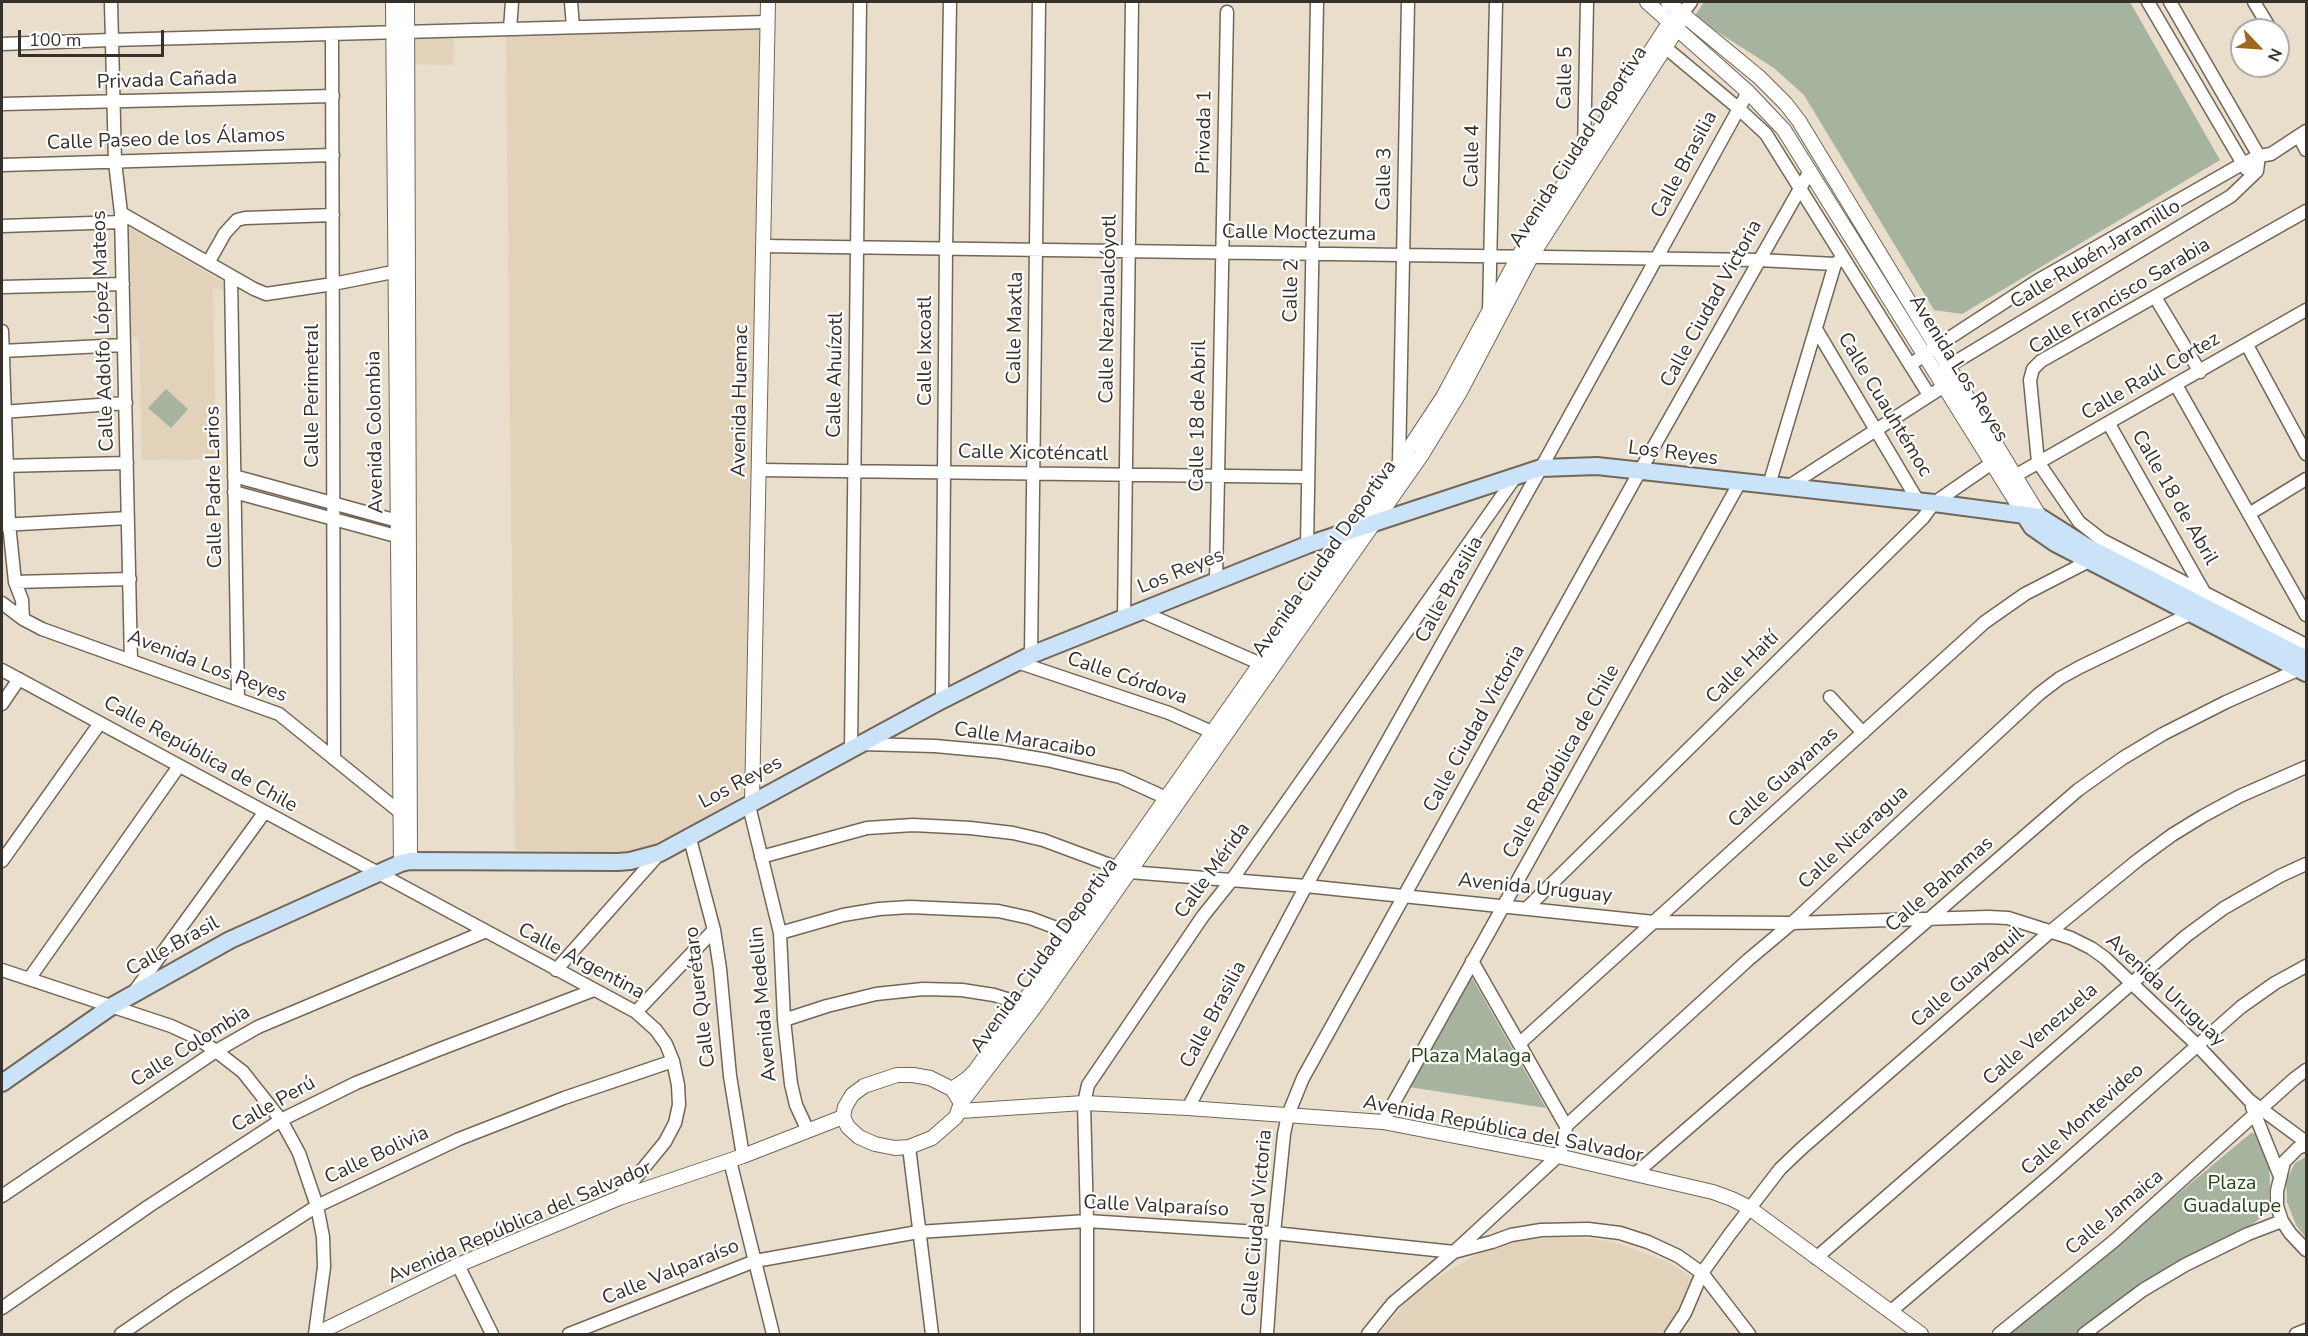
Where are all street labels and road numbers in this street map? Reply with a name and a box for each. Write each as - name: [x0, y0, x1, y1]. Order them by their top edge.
- street label: Avenida Ciudad Deportiva: [1505, 42, 1653, 252]
- street label: Calle 5: [1553, 46, 1579, 110]
- street label: Privada Cañada: [96, 67, 238, 95]
- street label: Privada 1: [1192, 90, 1218, 174]
- street label: Calle Brasilia: [1647, 107, 1723, 223]
- street label: Calle Paseo de los Álamos: [46, 124, 286, 156]
- street label: Calle 4: [1460, 124, 1486, 188]
- street label: Calle 3: [1372, 147, 1398, 211]
- street label: Calle Rubén Jaramillo: [2007, 195, 2185, 315]
- street label: Calle Adolfo López Mateos: [88, 210, 120, 452]
- street label: Calle Nezahualcóyotl: [1095, 214, 1123, 404]
- street label: Calle Ciudad Victoria: [1656, 216, 1768, 392]
- street label: Calle Moctezuma: [1222, 221, 1376, 247]
- street label: Calle Francisco Sarabia: [2025, 233, 2215, 361]
- street label: Calle 2: [1279, 259, 1305, 323]
- street label: Calle Maxtla: [1003, 271, 1029, 385]
- street label: Avenida Los Reyes: [1903, 291, 2013, 447]
- street label: Calle Ixcoatl: [914, 296, 938, 406]
- street label: Calle Ahuízotl: [823, 312, 849, 438]
- street label: Calle Perimetral: [301, 324, 325, 468]
- street label: Avenida Huemac: [728, 325, 754, 477]
- street label: Calle Raúl Cortez: [2078, 328, 2224, 426]
- street label: Calle Cuauhtémoc: [1832, 329, 1936, 481]
- street label: Calle 18 de Abril: [1186, 340, 1212, 492]
- street label: Avenida Colombia: [363, 350, 389, 514]
- street label: Calle Padre Larios: [202, 406, 228, 568]
- street label: Calle 18 de Abril: [2126, 426, 2222, 570]
- street label: Los Reyes: [1627, 437, 1719, 471]
- street label: Calle Xicoténcatl: [958, 441, 1108, 467]
- street label: Avenida Ciudad Deportiva: [1248, 456, 1402, 662]
- street label: Calle Brasilia: [1411, 533, 1489, 647]
- street label: Los Reyes: [1134, 544, 1228, 600]
- street label: Avenida Los Reyes: [124, 626, 290, 708]
- street label: Calle Haití: [1702, 627, 1784, 709]
- street label: Calle Ciudad Victoria: [1419, 641, 1531, 817]
- street label: Calle Córdova: [1064, 647, 1190, 711]
- street label: Calle República de Chile: [1499, 661, 1625, 863]
- street label: Calle República de Chile: [99, 692, 301, 818]
- street label: Calle Maracaibo: [952, 718, 1098, 764]
- street label: Calle Guayanas: [1724, 722, 1844, 834]
- street label: Los Reyes: [695, 751, 787, 815]
- street label: Calle Nicaragua: [1794, 781, 1914, 895]
- street label: Calle Mérida: [1170, 818, 1256, 924]
- street label: Calle Bahamas: [1881, 832, 1999, 938]
- street label: Avenida Ciudad Deportiva: [966, 854, 1124, 1058]
- street label: Avenida Uruguay: [1457, 869, 1613, 909]
- street label: Calle Brasil: [122, 912, 224, 982]
- street label: Calle Argentina: [513, 918, 649, 1006]
- street label: Calle Guayaquil: [1907, 922, 2029, 1034]
- street label: Calle Querétaro: [680, 925, 722, 1069]
- street label: Avenida Medellin: [745, 925, 783, 1083]
- street label: Avenida Uruguay: [2100, 929, 2230, 1053]
- street label: Calle Brasilia: [1176, 957, 1252, 1073]
- street label: Calle Venezuela: [1979, 979, 2103, 1091]
- street label: Calle Colombia: [127, 1001, 255, 1093]
- street label: Calle Montevideo: [2017, 1059, 2149, 1181]
- street label: Calle Perú: [228, 1071, 320, 1139]
- street label: Avenida República del Salvador: [1361, 1091, 1645, 1169]
- street label: Calle Bolivia: [321, 1121, 433, 1191]
- street label: Calle Ciudad Victoria: [1238, 1128, 1278, 1318]
- street label: Avenida República del Salvador: [384, 1156, 656, 1290]
- street label: Calle Jamaica: [2061, 1165, 2169, 1261]
- street label: Calle Valparaíso: [1083, 1191, 1229, 1223]
- street label: Calle Valparaíso: [599, 1235, 743, 1311]

